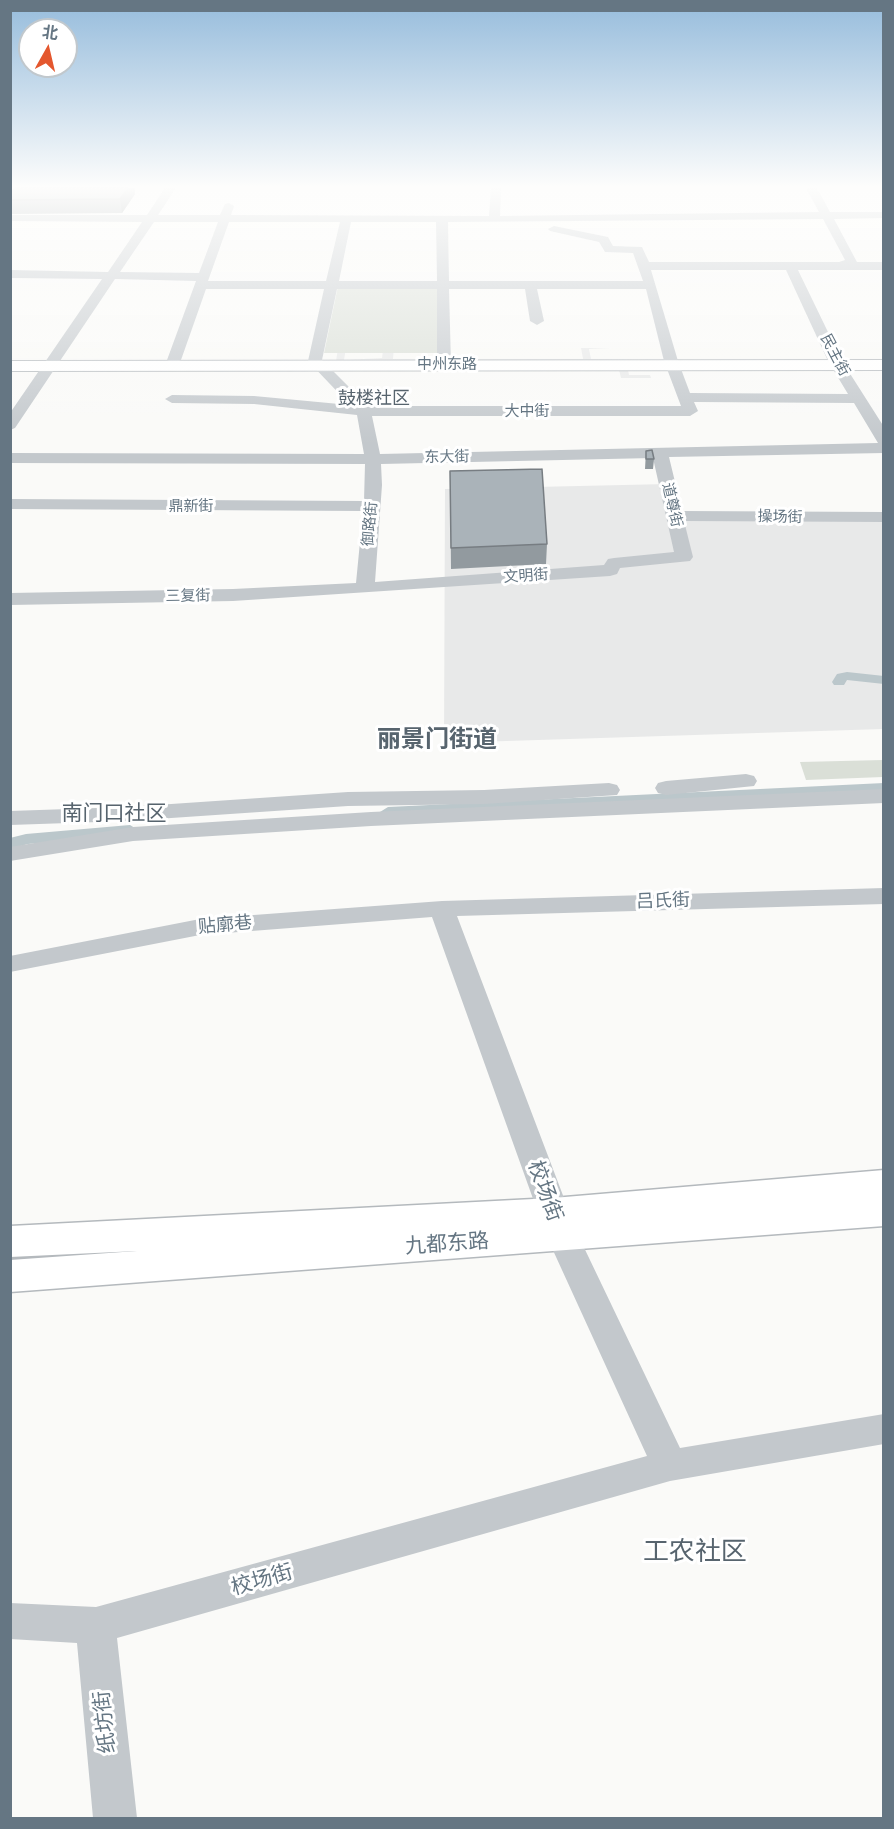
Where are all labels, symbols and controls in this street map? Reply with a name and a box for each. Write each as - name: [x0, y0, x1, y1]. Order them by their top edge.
- north arrow: [18, 18, 78, 78]
- text: 北: [41, 21, 60, 43]
- street label: 民主街: [816, 331, 854, 379]
- street label: 中州东路: [417, 355, 477, 373]
- district label: 鼓楼社区: [338, 388, 410, 410]
- street label: 大中街: [505, 402, 549, 420]
- street label: 东大街: [424, 448, 470, 466]
- street label: 道尊街: [658, 481, 686, 529]
- street label: 鼎新街: [169, 497, 213, 515]
- street label: 御路街: [359, 501, 381, 547]
- street label: 操场街: [757, 508, 803, 526]
- street label: 文明街: [503, 565, 549, 587]
- street label: 三复街: [165, 587, 211, 605]
- district label: 丽景门街道: [377, 726, 497, 754]
- district label: 南门口社区: [62, 801, 166, 827]
- street label: 吕氏街: [636, 889, 690, 913]
- street label: 贴廓巷: [197, 912, 253, 938]
- street label: 校场街: [522, 1157, 568, 1225]
- street label: 九都东路: [404, 1229, 490, 1259]
- district label: 工农社区: [643, 1536, 747, 1568]
- street label: 校场街: [228, 1559, 296, 1601]
- street label: 纸坊街: [89, 1689, 121, 1755]

